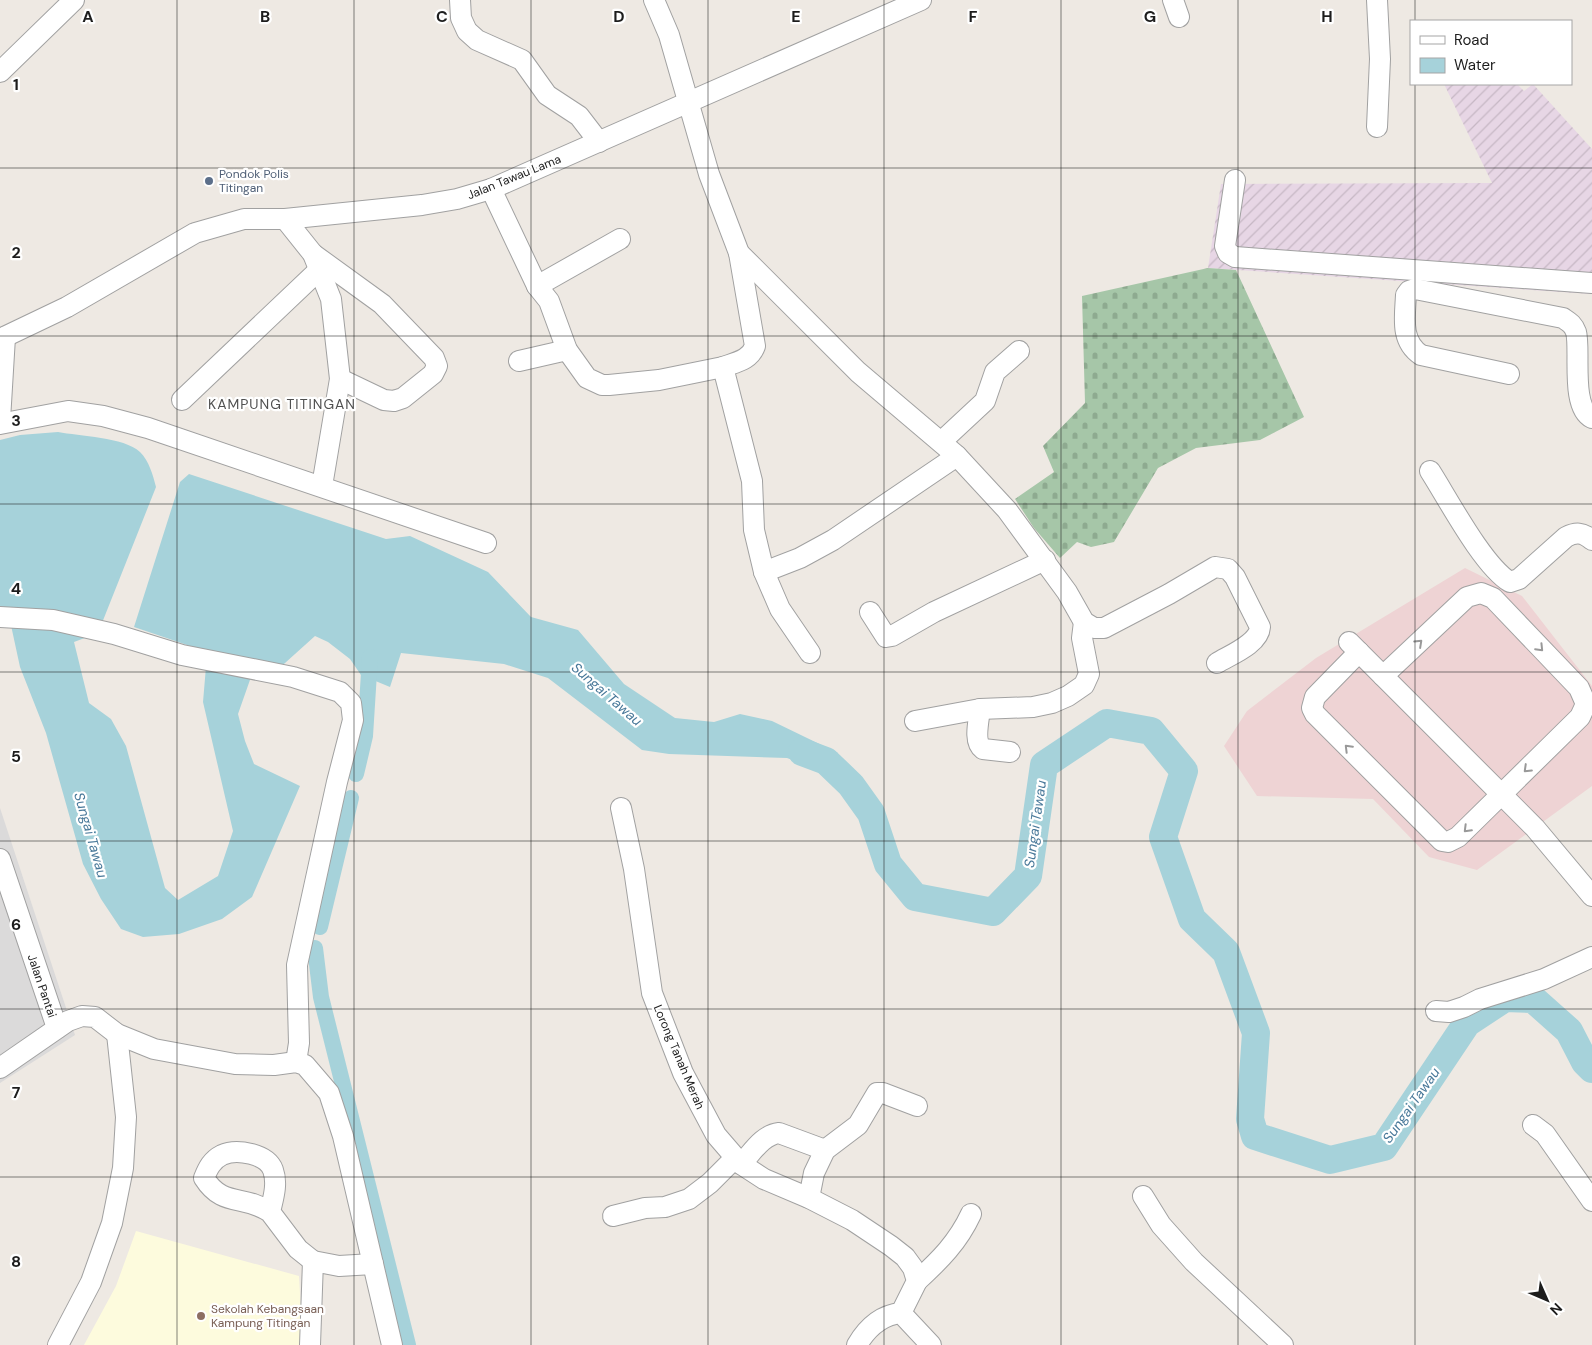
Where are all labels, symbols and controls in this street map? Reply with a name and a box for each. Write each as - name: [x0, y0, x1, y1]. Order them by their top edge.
- text: A: [82, 6, 94, 27]
- text: B: [260, 6, 270, 27]
- text: C: [436, 6, 448, 27]
- text: D: [613, 6, 625, 27]
- text: E: [791, 6, 801, 27]
- text: F: [969, 6, 978, 27]
- text: G: [1144, 6, 1156, 27]
- text: H: [1321, 6, 1333, 27]
- legend: [1410, 20, 1572, 85]
- text: Road: [1454, 30, 1489, 50]
- text: Water: [1454, 55, 1496, 75]
- text: 1: [13, 74, 19, 95]
- street label: Jalan Tawau Lama: [465, 151, 563, 203]
- place label: Pondok Polis Titingan: [219, 166, 289, 196]
- marker: Pondok Polis Titingan: [203, 175, 215, 187]
- text: 2: [11, 242, 21, 263]
- district label: KAMPUNG TITINGAN: [208, 395, 356, 413]
- text: 3: [11, 410, 21, 431]
- text: 4: [11, 578, 21, 599]
- one-way arrow: [1413, 640, 1422, 649]
- one-way arrow: [1534, 642, 1543, 651]
- water label: Sungai Tawau: [568, 658, 646, 730]
- one-way arrow: [1344, 745, 1353, 754]
- text: 5: [11, 746, 21, 767]
- one-way arrow: [1524, 763, 1533, 772]
- water label: Sungai Tawau: [1020, 779, 1050, 869]
- water label: Sungai Tawau: [70, 790, 112, 880]
- one-way arrow: [1464, 823, 1473, 832]
- text: 6: [11, 914, 21, 935]
- street label: Jalan Pantai: [24, 952, 60, 1020]
- street label: Lorong Tanah Merah: [650, 1002, 708, 1112]
- water label: Sungai Tawau: [1378, 1064, 1444, 1146]
- text: 7: [12, 1082, 21, 1103]
- text: 8: [11, 1251, 21, 1272]
- north arrow: [1522, 1275, 1572, 1325]
- text: N: [1546, 1299, 1566, 1319]
- place label: Sekolah Kebangsaan Kampung Titingan: [211, 1301, 324, 1331]
- marker: Sekolah Kebangsaan Kampung Titingan: [195, 1310, 207, 1322]

